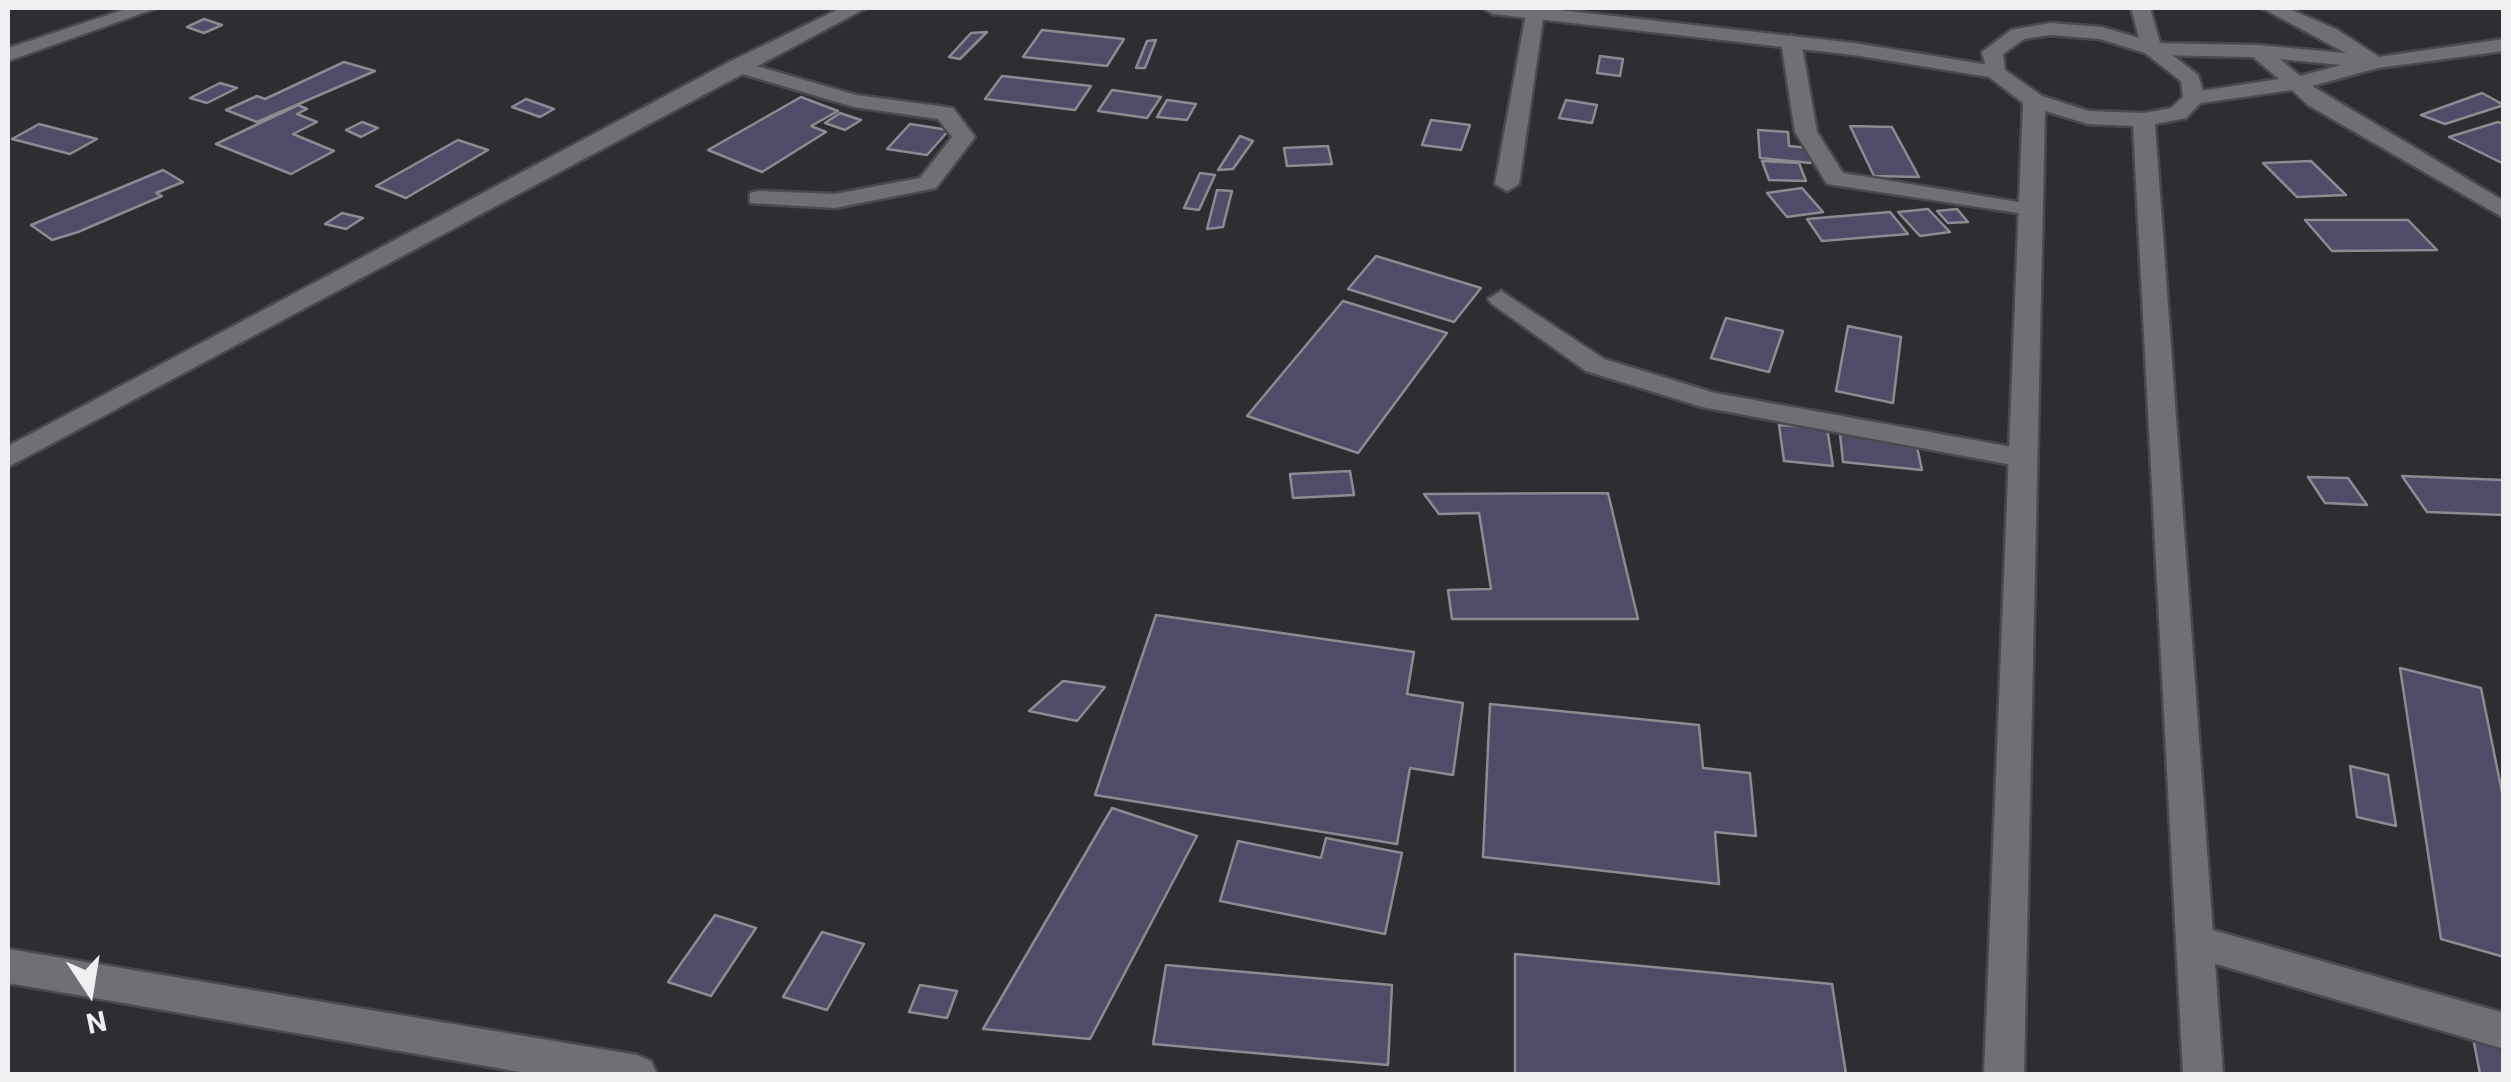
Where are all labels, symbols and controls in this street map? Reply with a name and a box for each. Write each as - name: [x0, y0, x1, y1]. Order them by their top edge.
- north arrow: [40, 942, 140, 1042]
- text: N: [83, 1004, 109, 1040]

